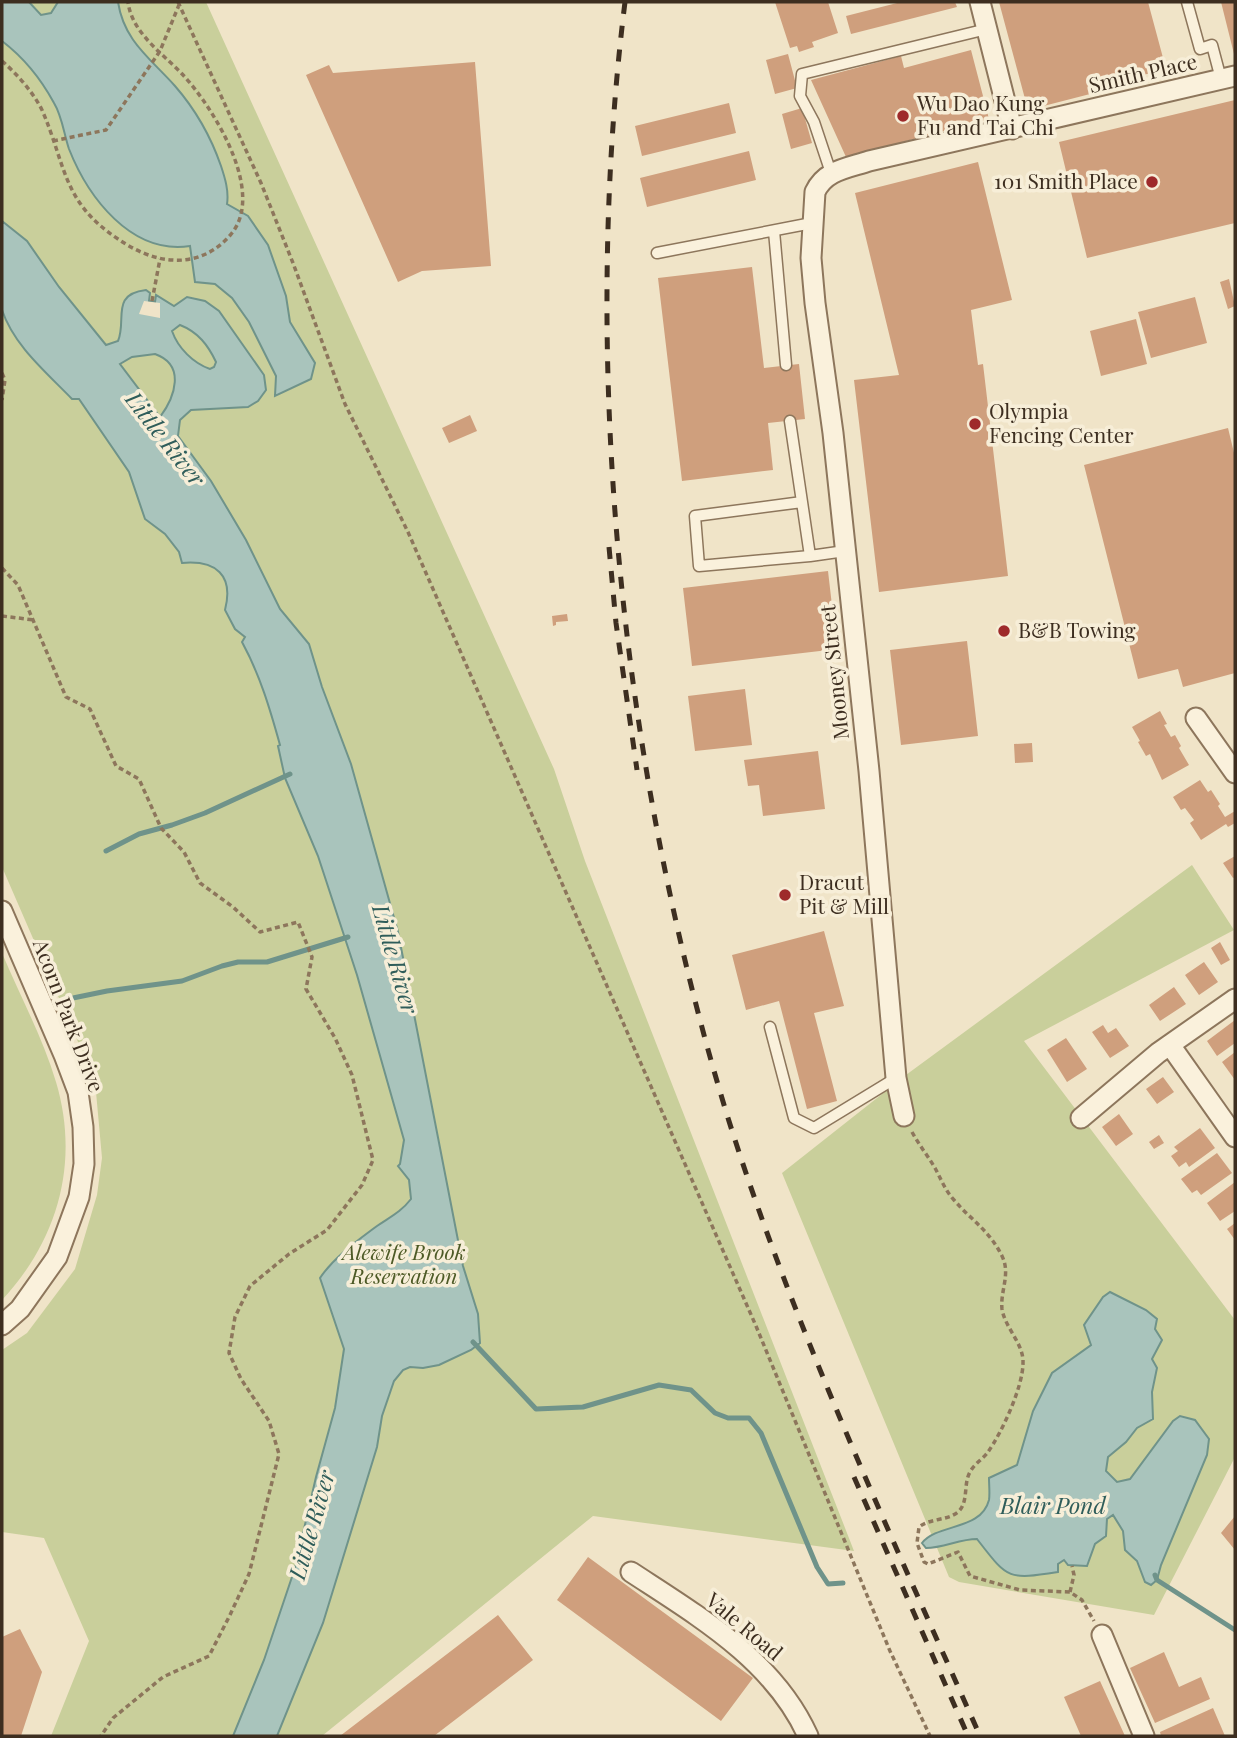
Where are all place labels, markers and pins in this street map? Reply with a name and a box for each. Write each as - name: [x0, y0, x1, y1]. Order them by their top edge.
- place label: Wu Dao Kung Fu and Tai Chi: [916, 88, 1054, 140]
- marker: Wu Dao Kung Fu and Tai Chi: [895, 108, 911, 124]
- place label: 101 Smith Place: [994, 166, 1138, 194]
- marker: 101 Smith Place: [1144, 174, 1160, 190]
- place label: Olympia Fencing Center: [989, 396, 1134, 448]
- marker: Olympia Fencing Center: [967, 416, 983, 432]
- place label: B&B Towing: [1018, 615, 1136, 643]
- marker: B&B Towing: [996, 623, 1012, 639]
- place label: Dracut Pit & Mill: [799, 867, 889, 919]
- marker: Dracut Pit & Mill: [777, 887, 793, 903]

